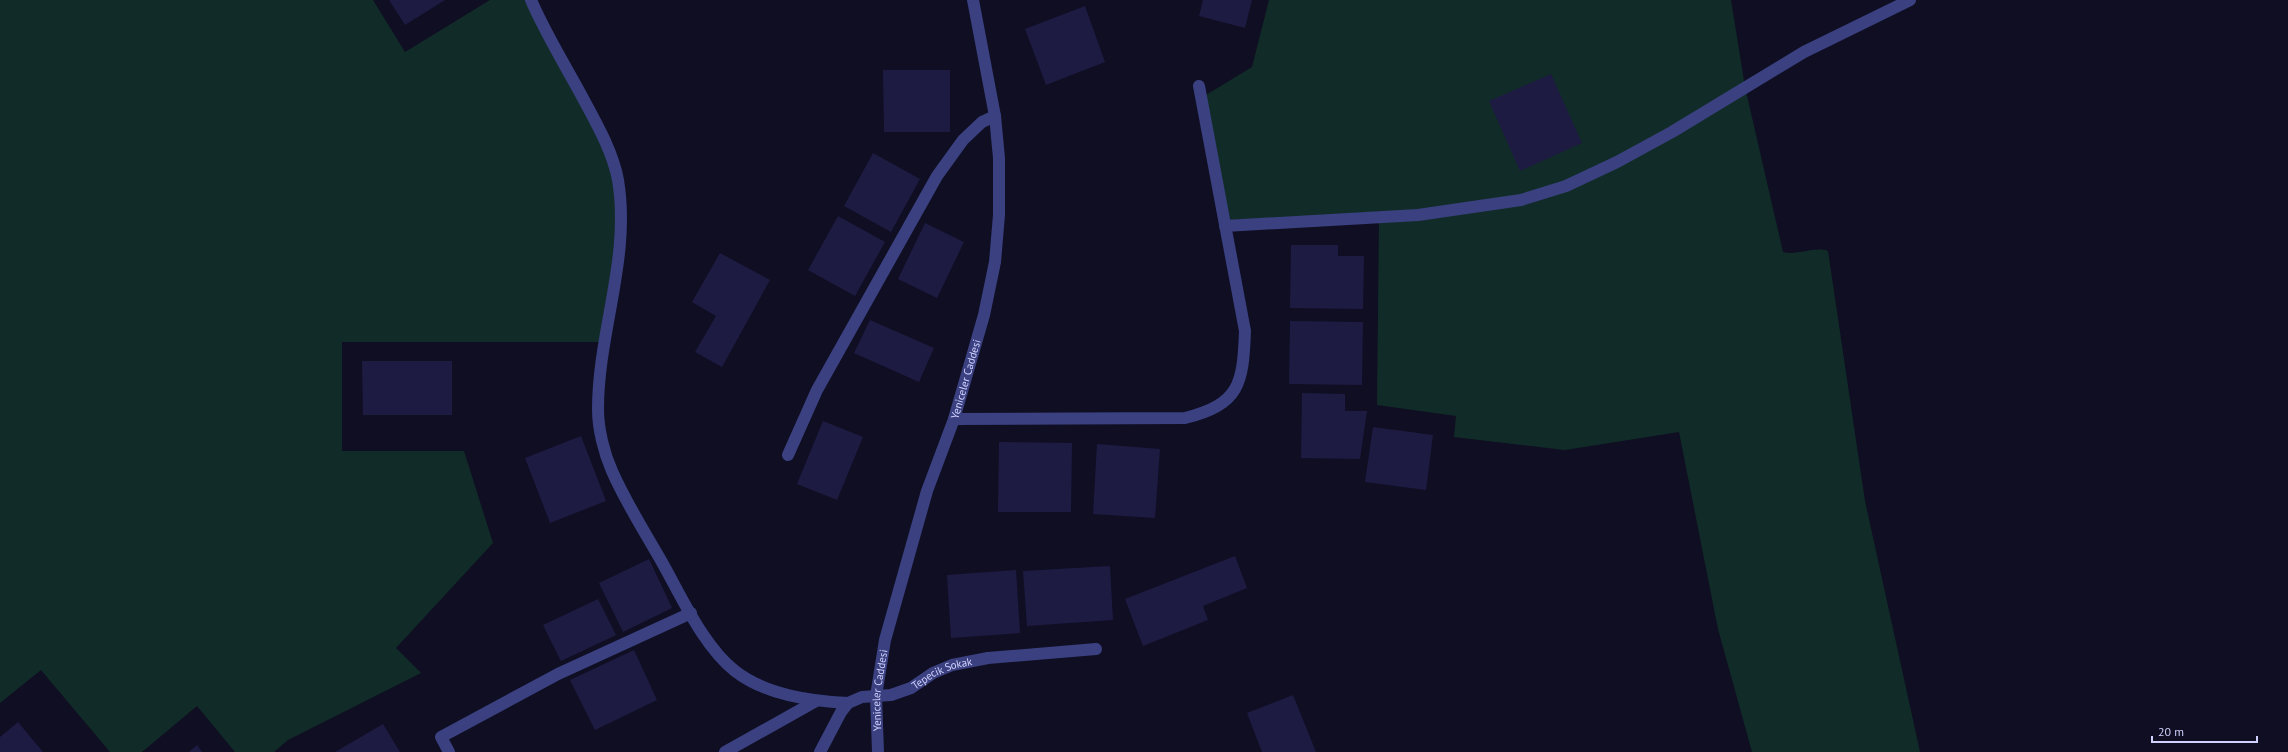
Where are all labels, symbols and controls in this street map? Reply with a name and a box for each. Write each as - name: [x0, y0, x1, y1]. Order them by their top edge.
- street label: Yeniceler Caddesi: [947, 338, 984, 421]
- street label: Yeniceler Caddesi: [869, 648, 890, 731]
- street label: Tepecik Sokak: [909, 654, 974, 693]
- scale bar: [2152, 718, 2257, 744]
- text: 20 m: [2158, 724, 2184, 739]

